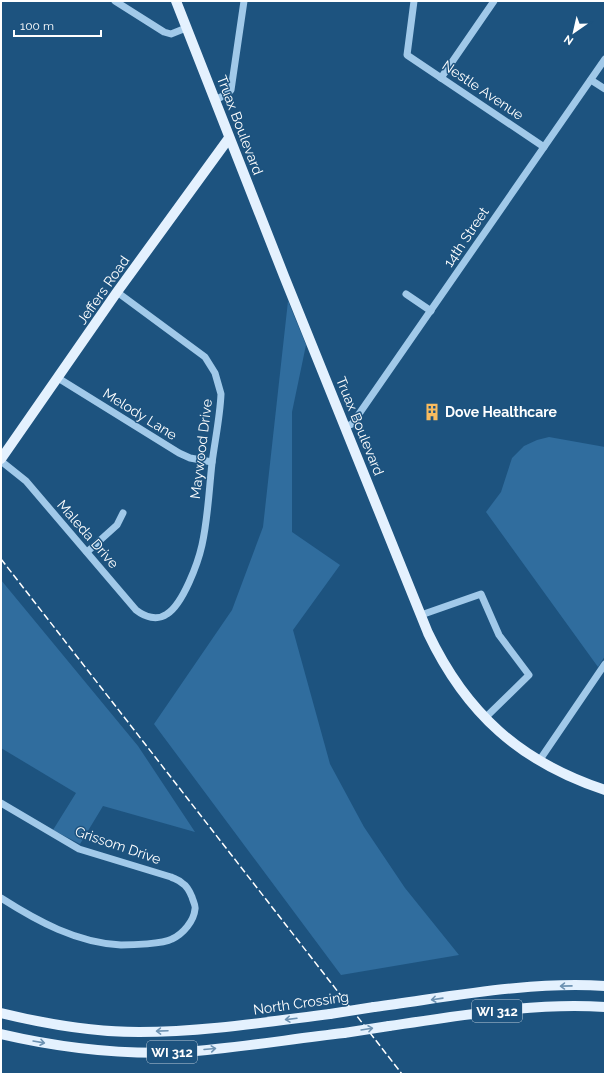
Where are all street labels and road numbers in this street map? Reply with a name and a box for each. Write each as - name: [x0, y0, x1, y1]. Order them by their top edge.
- street label: Nestle Avenue: [439, 57, 527, 123]
- street label: Truax Boulevard: [214, 73, 266, 177]
- street label: 14th Street: [440, 204, 492, 270]
- street label: Jeffers Road: [74, 253, 132, 327]
- street label: Truax Boulevard: [333, 374, 387, 478]
- street label: Melody Lane: [100, 385, 180, 443]
- street label: Maywood Drive: [187, 398, 215, 500]
- street label: Maleda Drive: [54, 497, 122, 571]
- street label: Grissom Drive: [73, 823, 163, 867]
- street label: North Crossing: [252, 988, 350, 1018]
- road number: WI 312: [472, 1000, 522, 1022]
- road number: WI 312: [147, 1041, 197, 1063]

